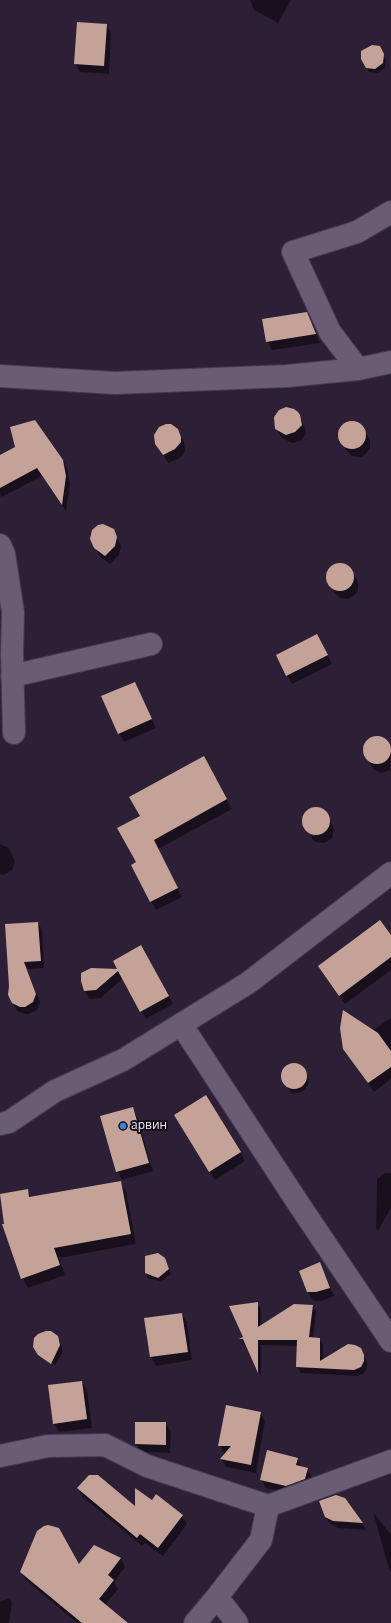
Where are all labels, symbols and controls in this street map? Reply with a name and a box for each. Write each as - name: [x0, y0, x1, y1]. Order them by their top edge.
- place label: арвин: [131, 1119, 167, 1133]
- marker: арвин: [118, 1121, 128, 1131]

